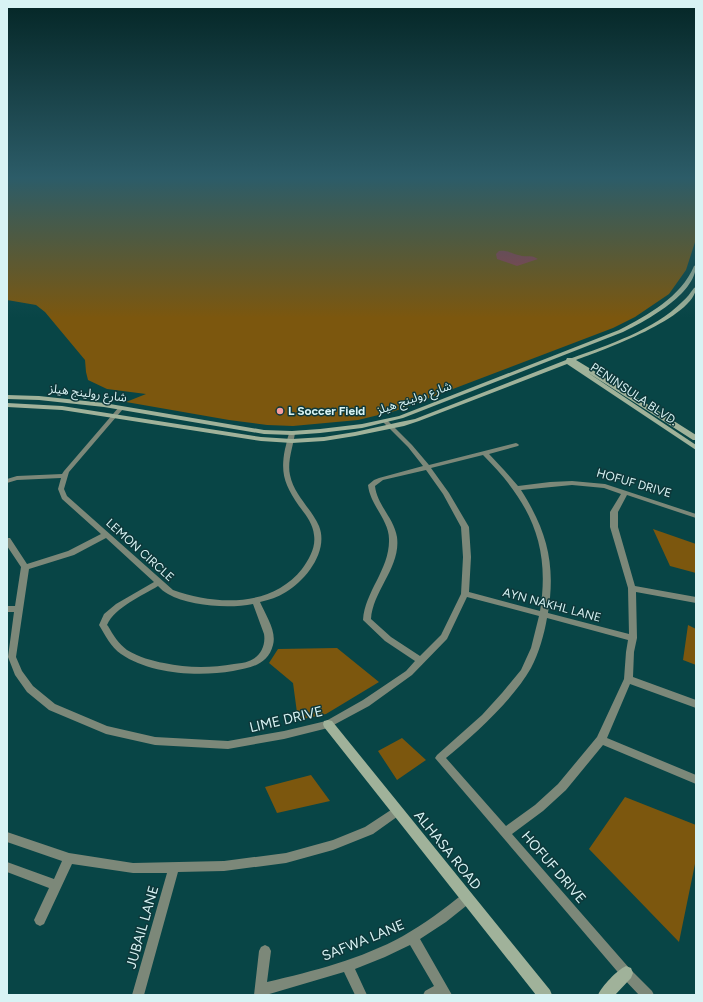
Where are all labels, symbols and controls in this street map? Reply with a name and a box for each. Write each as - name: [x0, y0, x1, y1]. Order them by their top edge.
- street label: PENINSULA BLVD.: [588, 360, 680, 428]
- street label: شارع رولينج هيلز: [374, 379, 454, 420]
- street label: شارع رولينج هيلز: [47, 381, 128, 407]
- place label: L Soccer Field: [288, 404, 365, 418]
- marker: L Soccer Field: [275, 406, 285, 416]
- street label: HOFUF DRIVE: [595, 466, 673, 500]
- street label: LEMON CIRCLE: [103, 516, 177, 584]
- street label: AYN NAKHL LANE: [501, 585, 603, 625]
- street label: LIME DRIVE: [248, 703, 324, 736]
- street label: ALHASA ROAD: [410, 807, 485, 893]
- street label: HOFUF DRIVE: [518, 828, 590, 907]
- street label: JUBAIL LANE: [123, 884, 162, 971]
- street label: SAFWA LANE: [319, 916, 407, 965]

